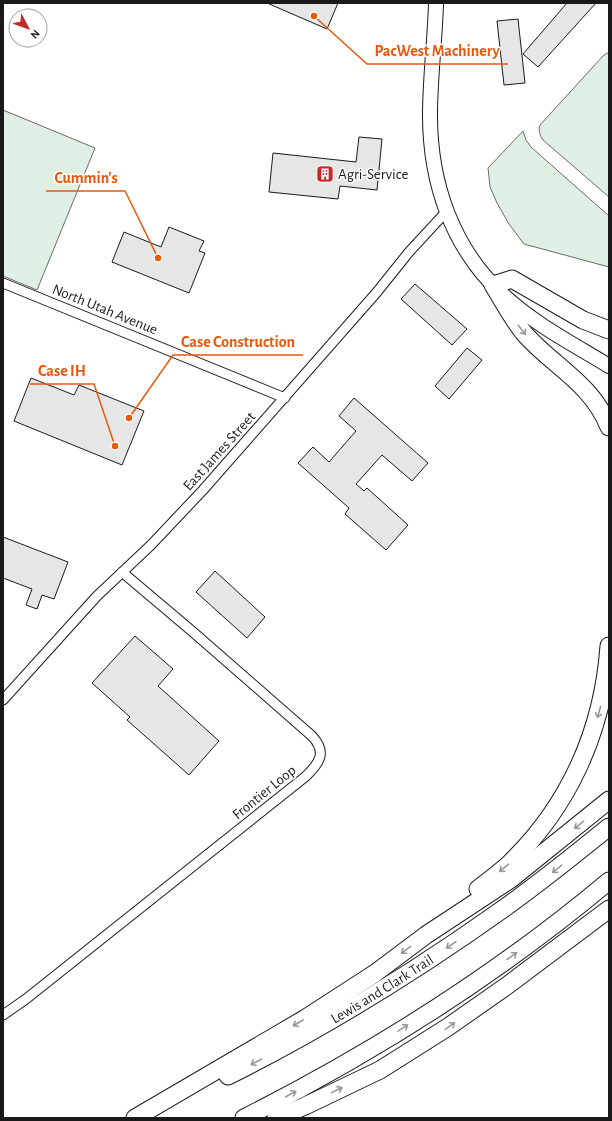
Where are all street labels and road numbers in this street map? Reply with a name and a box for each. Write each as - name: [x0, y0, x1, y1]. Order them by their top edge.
- street label: North Utah Avenue: [50, 281, 160, 337]
- street label: East James Street: [180, 409, 259, 494]
- street label: Frontier Loop: [230, 762, 299, 822]
- street label: Lewis and Clark Trail: [328, 952, 436, 1027]

